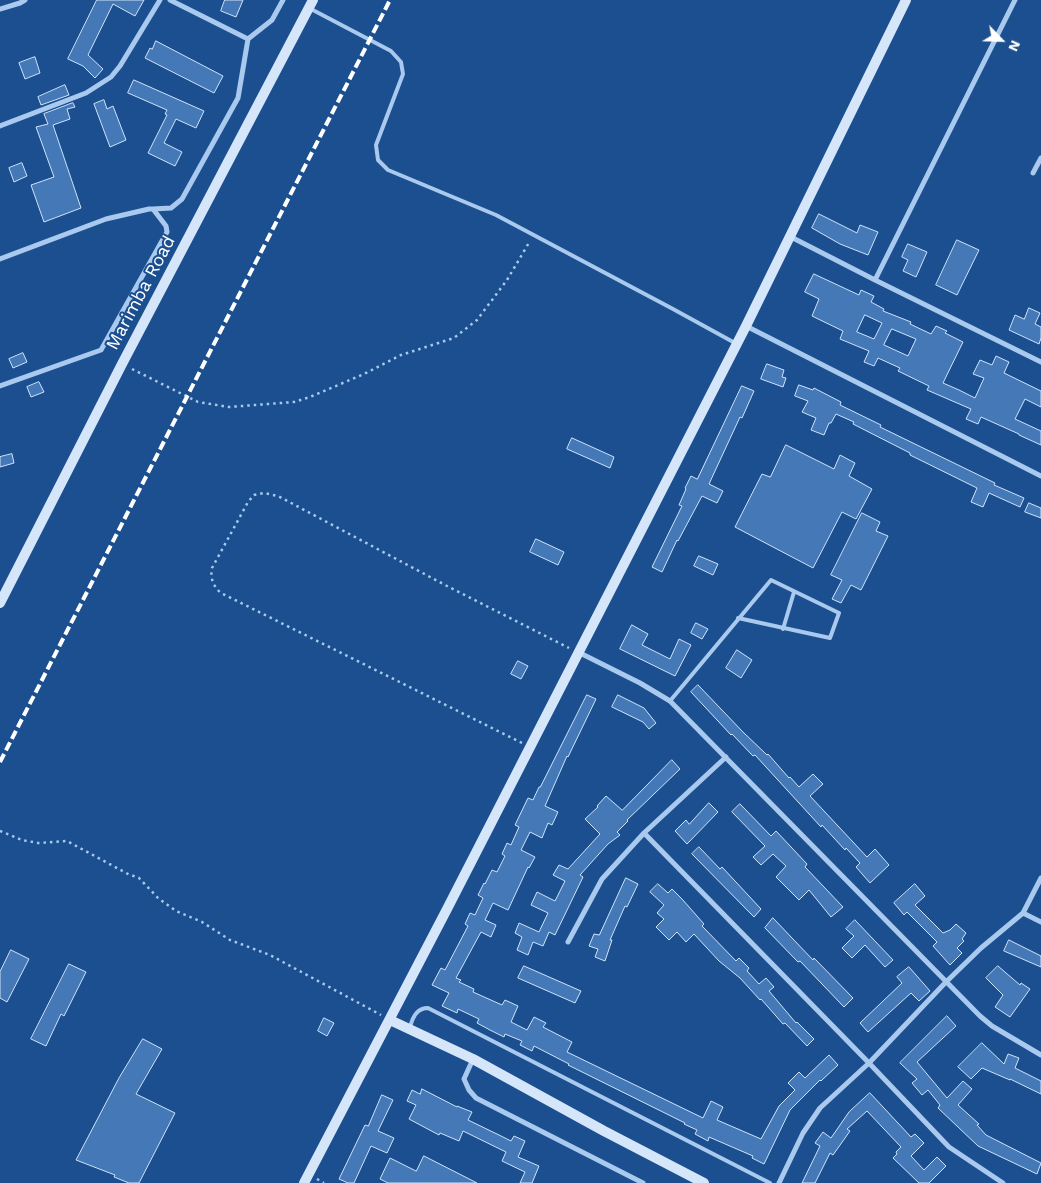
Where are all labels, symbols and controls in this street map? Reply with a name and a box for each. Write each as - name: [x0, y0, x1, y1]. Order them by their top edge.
- north arrow: [976, 15, 1026, 65]
- text: N: [1005, 38, 1024, 54]
- street label: Marimba Road: [102, 232, 180, 354]

